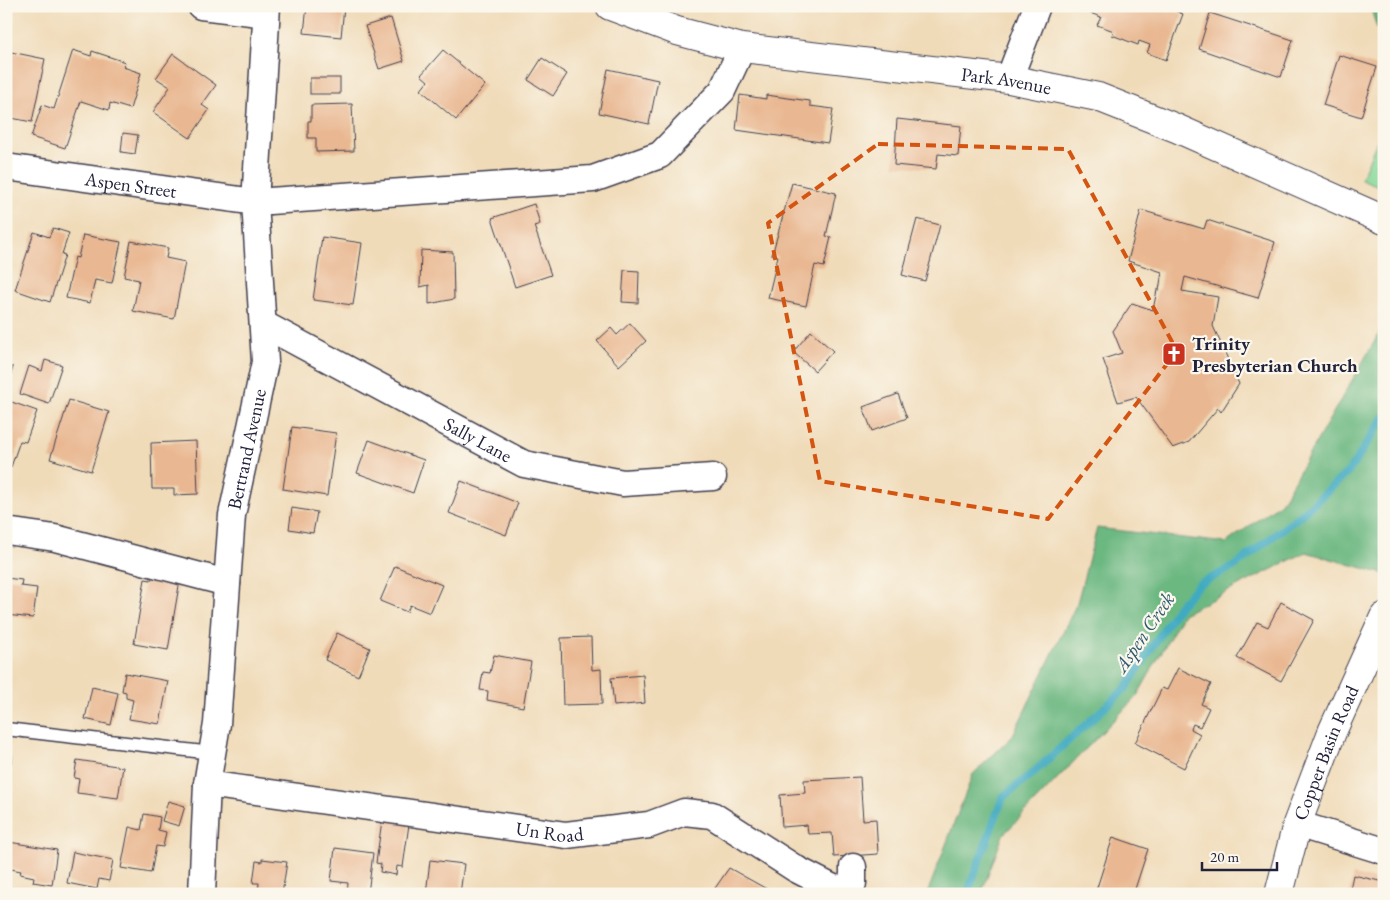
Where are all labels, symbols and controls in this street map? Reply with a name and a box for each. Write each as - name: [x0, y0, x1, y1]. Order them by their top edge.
- street label: Park Avenue: [960, 61, 1054, 100]
- street label: Aspen Street: [82, 166, 178, 203]
- place label: Trinity Presbyterian Church: [1192, 331, 1358, 378]
- church icon: Trinity Presbyterian Church: [1161, 341, 1187, 367]
- street label: Bertrand Avenue: [221, 386, 271, 512]
- street label: Sally Lane: [440, 411, 516, 468]
- water label: Aspen Creek: [1107, 587, 1180, 679]
- street label: Copper Basin Road: [1287, 681, 1364, 824]
- street label: Un Road: [514, 816, 585, 847]
- scale bar: [1202, 840, 1278, 872]
- text: 20 m: [1210, 847, 1239, 866]

